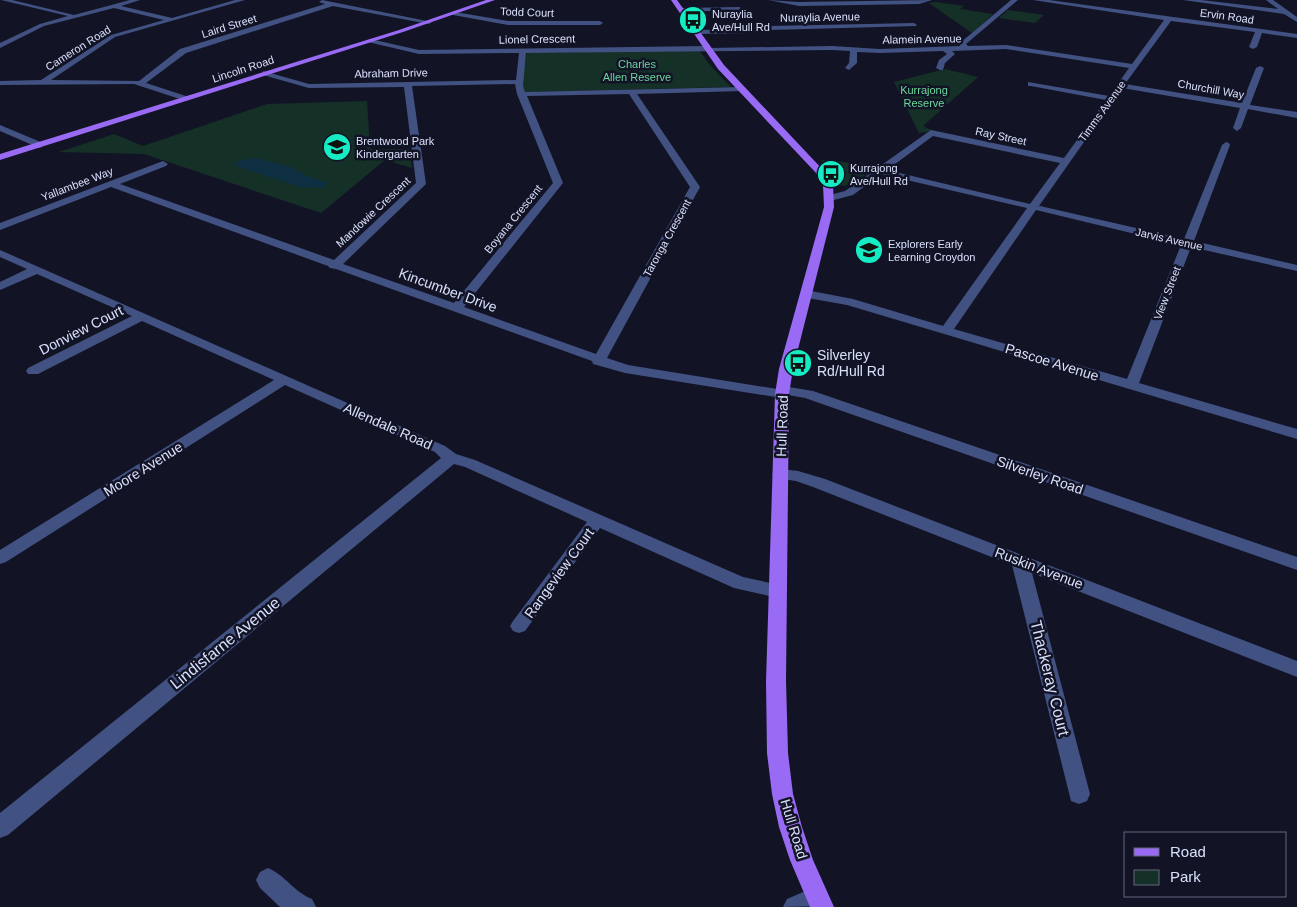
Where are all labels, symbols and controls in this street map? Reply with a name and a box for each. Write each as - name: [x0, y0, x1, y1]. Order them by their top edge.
- street label: Todd Court: [500, 5, 554, 19]
- bus stop icon: Nuraylia Ave/Hull Rd: [678, 5, 708, 35]
- street label: Ervin Road: [1199, 6, 1255, 26]
- place label: Nuraylia Ave/Hull Rd: [712, 8, 770, 33]
- street label: Nuraylia Avenue: [780, 10, 860, 24]
- street label: Laird Street: [200, 12, 258, 40]
- street label: Cameron Road: [43, 23, 113, 73]
- street label: Lionel Crescent: [499, 32, 575, 46]
- street label: Alamein Avenue: [882, 32, 962, 46]
- street label: Lincoln Road: [211, 53, 275, 85]
- park label: Charles Allen Reserve: [603, 58, 671, 83]
- street label: Abraham Drive: [354, 66, 428, 80]
- street label: Churchill Way: [1177, 77, 1246, 101]
- street label: Timms Avenue: [1076, 78, 1128, 144]
- park label: Kurrajong Reserve: [900, 84, 948, 109]
- street label: Ray Street: [974, 125, 1028, 147]
- school or university icon: Brentwood Park Kindergarten: [322, 132, 352, 162]
- place label: Brentwood Park Kindergarten: [356, 135, 435, 160]
- bus stop icon: Kurrajong Ave/Hull Rd: [816, 159, 846, 189]
- place label: Kurrajong Ave/Hull Rd: [850, 162, 908, 187]
- street label: Yallambee Way: [39, 165, 115, 203]
- street label: Mandowie Crescent: [333, 174, 413, 250]
- street label: Boyana Crescent: [482, 182, 544, 256]
- street label: Taronga Crescent: [641, 197, 693, 279]
- street label: Jarvis Avenue: [1134, 225, 1204, 253]
- school or university icon: Explorers Early Learning Croydon: [854, 235, 884, 265]
- place label: Explorers Early Learning Croydon: [888, 238, 975, 263]
- street label: Kincumber Drive: [397, 265, 500, 315]
- street label: View Street: [1151, 265, 1183, 321]
- street label: Donview Court: [36, 302, 126, 358]
- street label: Pascoe Avenue: [1003, 340, 1101, 384]
- place label: Silverley Rd/Hull Rd: [817, 347, 885, 379]
- bus stop icon: Silverley Rd/Hull Rd: [783, 348, 813, 378]
- street label: Hull Road: [773, 395, 791, 457]
- street label: Allendale Road: [341, 399, 435, 453]
- street label: Moore Avenue: [101, 438, 186, 500]
- street label: Silverley Road: [995, 453, 1085, 497]
- street label: Rangeview Court: [521, 525, 597, 621]
- street label: Ruskin Avenue: [993, 544, 1086, 592]
- street label: Lindisfarne Avenue: [167, 594, 283, 692]
- street label: Thackeray Court: [1027, 619, 1073, 738]
- street label: Hull Road: [777, 797, 811, 861]
- legend: [1124, 832, 1287, 897]
- text: Road: [1170, 843, 1206, 860]
- text: Park: [1170, 868, 1201, 885]

